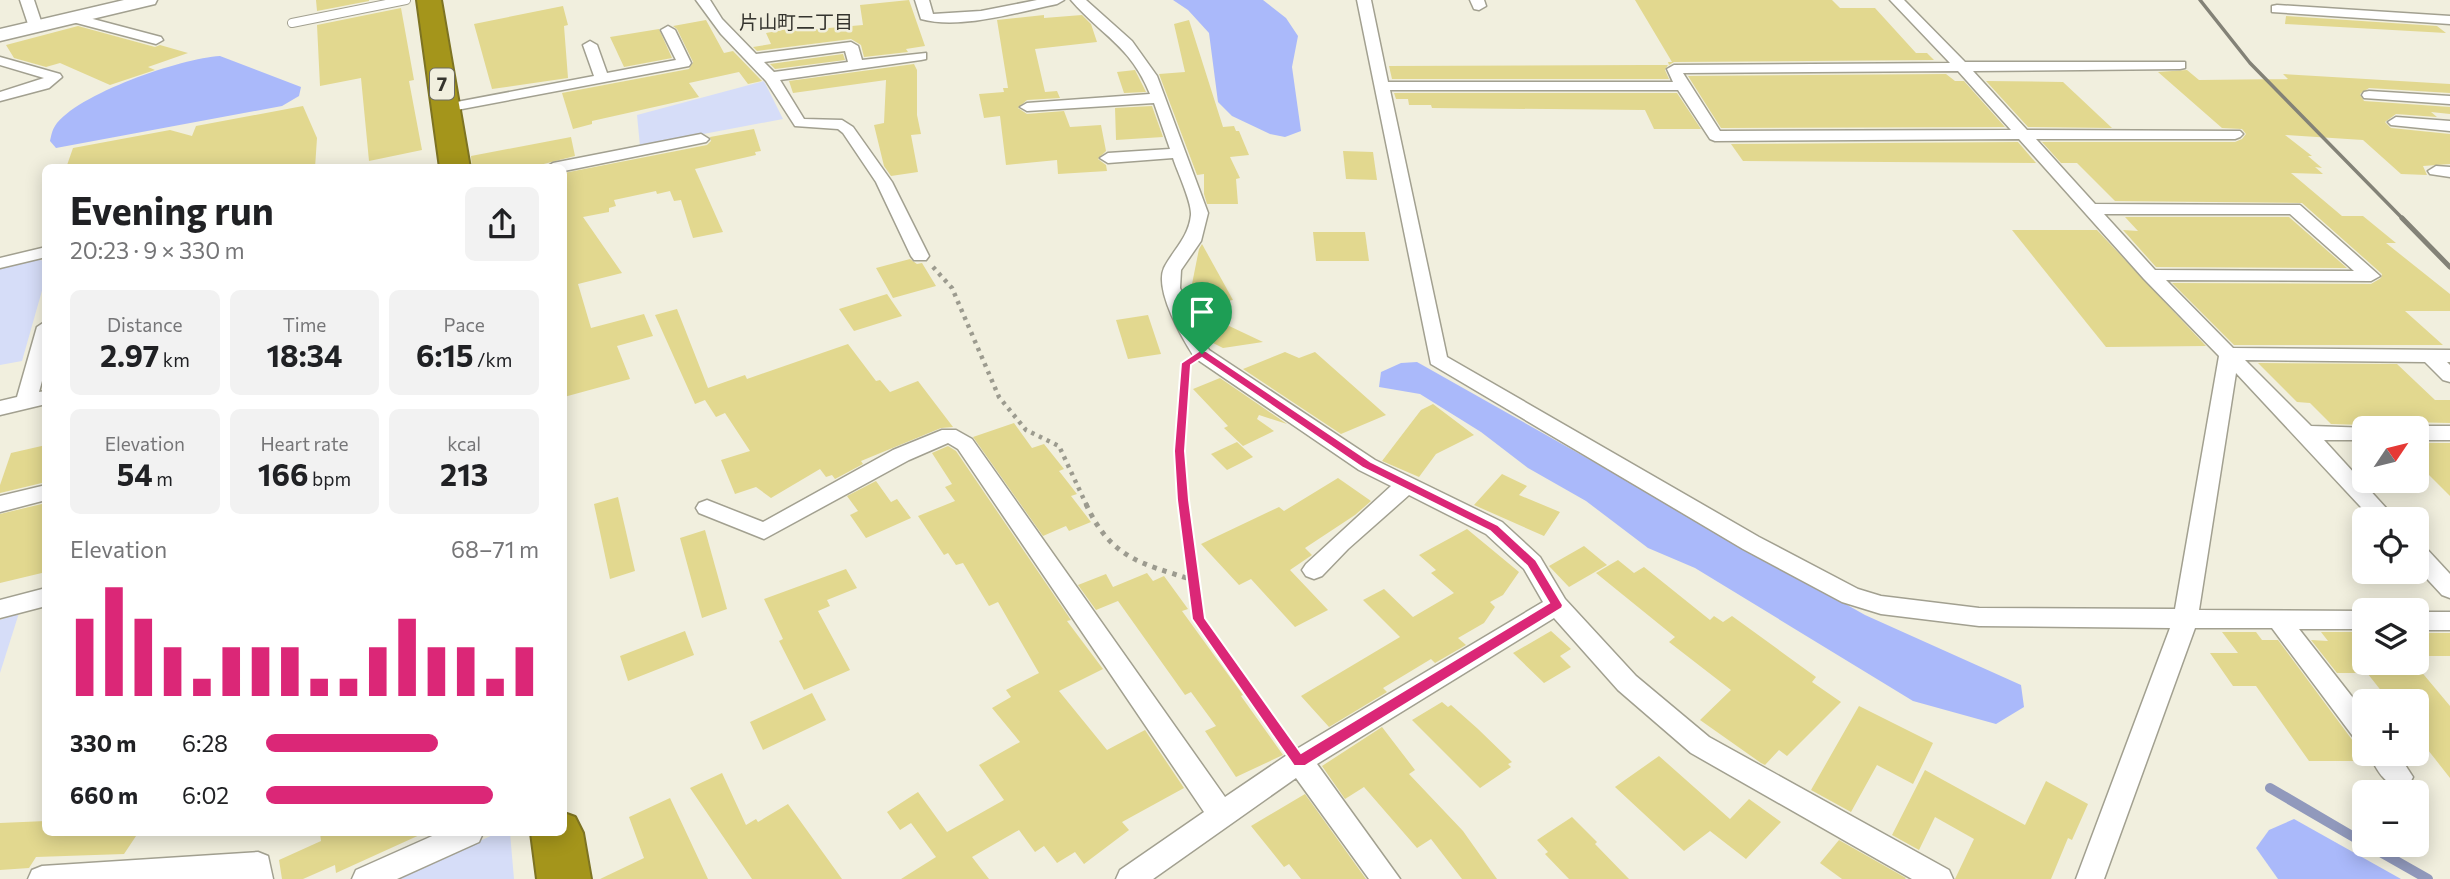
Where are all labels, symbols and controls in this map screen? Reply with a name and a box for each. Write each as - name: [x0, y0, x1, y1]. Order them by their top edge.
- district label: 片山町二丁目: [739, 10, 853, 33]
- road number: 7: [430, 68, 454, 100]
- text: Evening run: [70, 186, 274, 233]
- button: share: [465, 187, 539, 261]
- text: 20:23 · 9 × 330 m: [70, 236, 245, 264]
- pin: [1172, 282, 1232, 354]
- icon: arrive: [1183, 293, 1221, 331]
- text: Distance: [107, 313, 183, 336]
- text: Time: [283, 313, 326, 336]
- text: Pace: [444, 313, 485, 336]
- text: 2.97: [100, 336, 159, 373]
- text: 18:34: [267, 336, 342, 373]
- text: 6:15: [416, 336, 473, 373]
- text: km: [159, 348, 190, 371]
- text: /km: [473, 348, 512, 371]
- north arrow: [2352, 416, 2429, 494]
- map controls: [2352, 416, 2429, 857]
- text: Elevation: [105, 432, 185, 455]
- text: Heart rate: [260, 432, 349, 455]
- text: kcal: [447, 432, 481, 455]
- text: 54: [117, 455, 153, 492]
- text: 166: [258, 455, 308, 492]
- text: 213: [440, 455, 488, 492]
- text: m: [153, 467, 173, 490]
- text: bpm: [308, 467, 351, 490]
- button: locate: [2352, 507, 2429, 584]
- text: Elevation: [70, 535, 167, 563]
- text: 68–71 m: [451, 535, 539, 563]
- button: layers: [2352, 598, 2429, 675]
- button: +: [2352, 689, 2429, 766]
- text: 330 m: [70, 729, 136, 757]
- text: 6:28: [182, 729, 228, 757]
- button: −: [2352, 780, 2429, 857]
- text: 660 m: [70, 781, 138, 809]
- text: 6:02: [182, 781, 229, 809]

